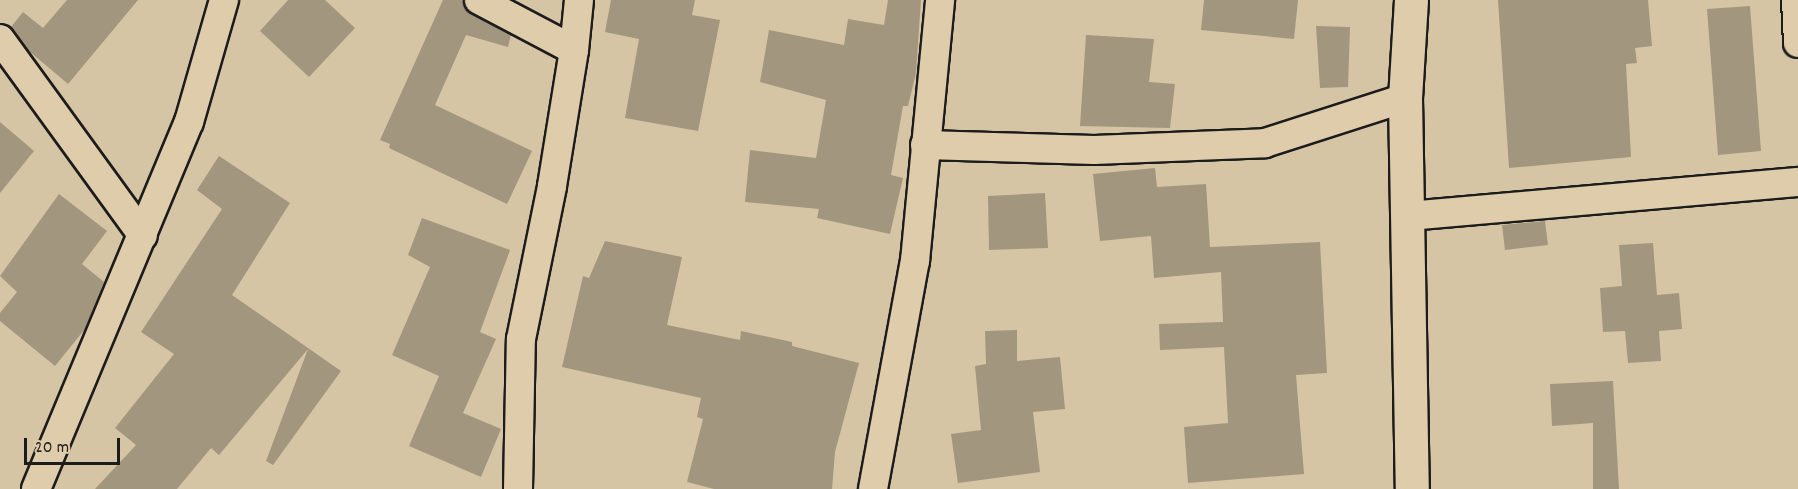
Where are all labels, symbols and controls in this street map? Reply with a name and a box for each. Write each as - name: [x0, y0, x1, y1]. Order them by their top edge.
- scale bar: [27, 426, 123, 464]
- text: 20 m: [35, 436, 69, 461]

